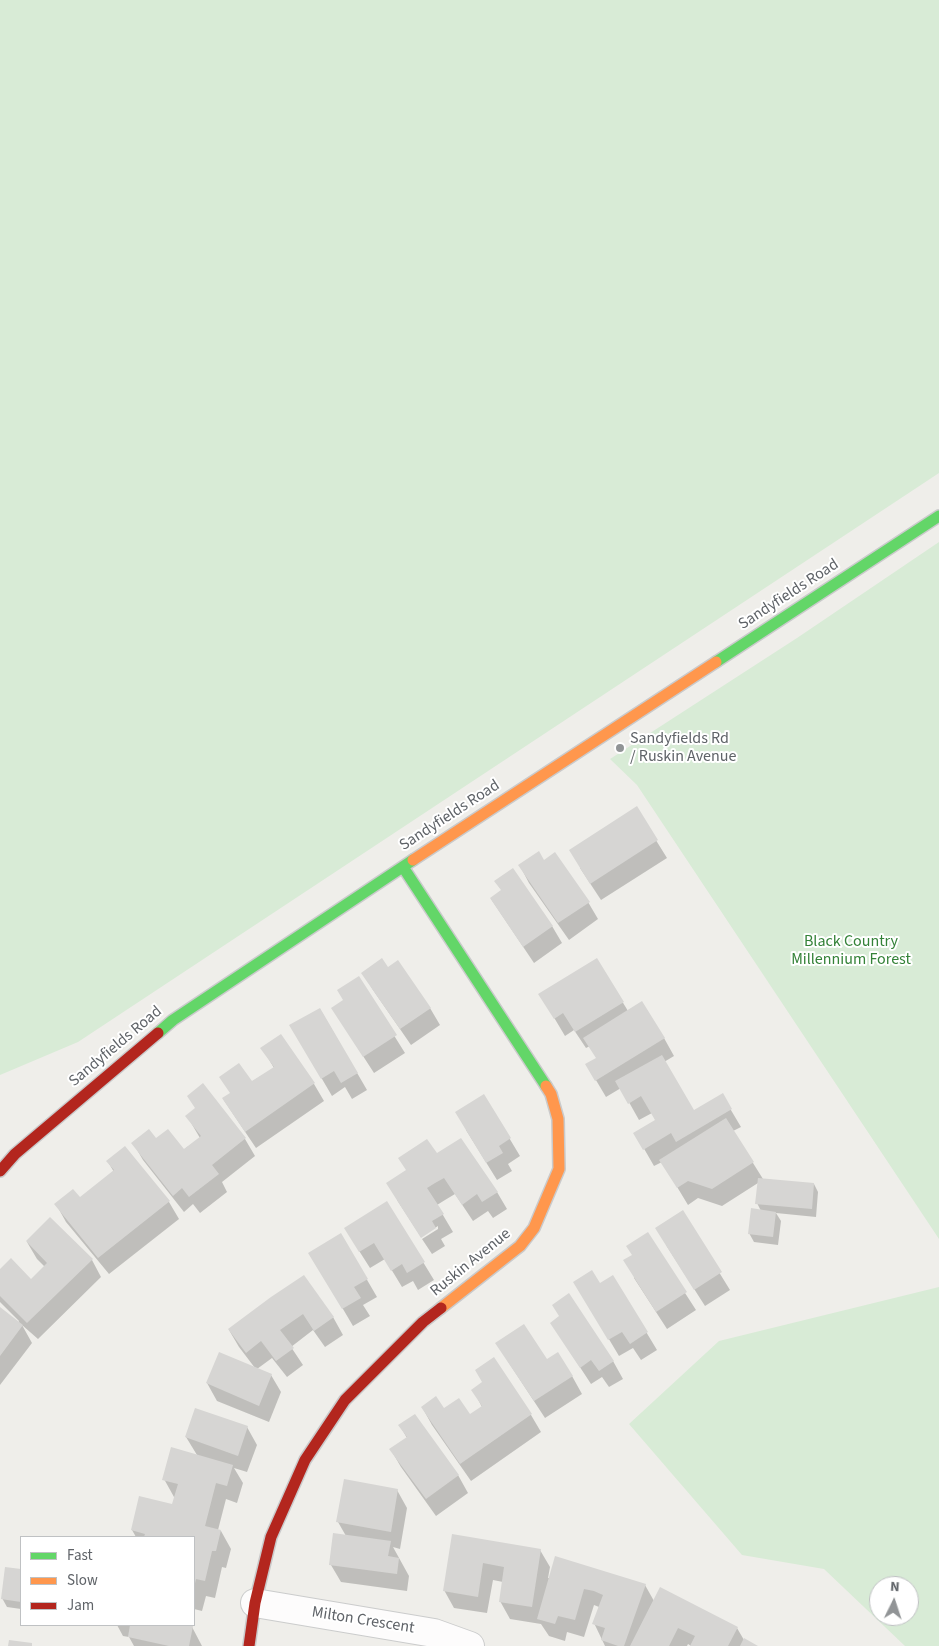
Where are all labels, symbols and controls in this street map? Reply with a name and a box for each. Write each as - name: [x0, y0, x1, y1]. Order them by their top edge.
- street label: Sandyfields Road: [735, 556, 843, 634]
- place label: Sandyfields Rd / Ruskin Avenue: [630, 729, 736, 767]
- marker: Sandyfields Rd / Ruskin Avenue: [614, 742, 626, 754]
- street label: Sandyfields Road: [396, 777, 504, 855]
- park label: Black Country Millennium Forest: [791, 932, 911, 970]
- street label: Sandyfields Road: [66, 1003, 166, 1091]
- street label: Ruskin Avenue: [427, 1225, 515, 1301]
- legend: [20, 1536, 195, 1626]
- text: Fast: [67, 1545, 93, 1566]
- text: Slow: [67, 1570, 98, 1591]
- north arrow: [869, 1576, 919, 1626]
- text: N: [890, 1577, 900, 1597]
- text: Jam: [67, 1595, 94, 1616]
- street label: Milton Crescent: [310, 1603, 416, 1639]

